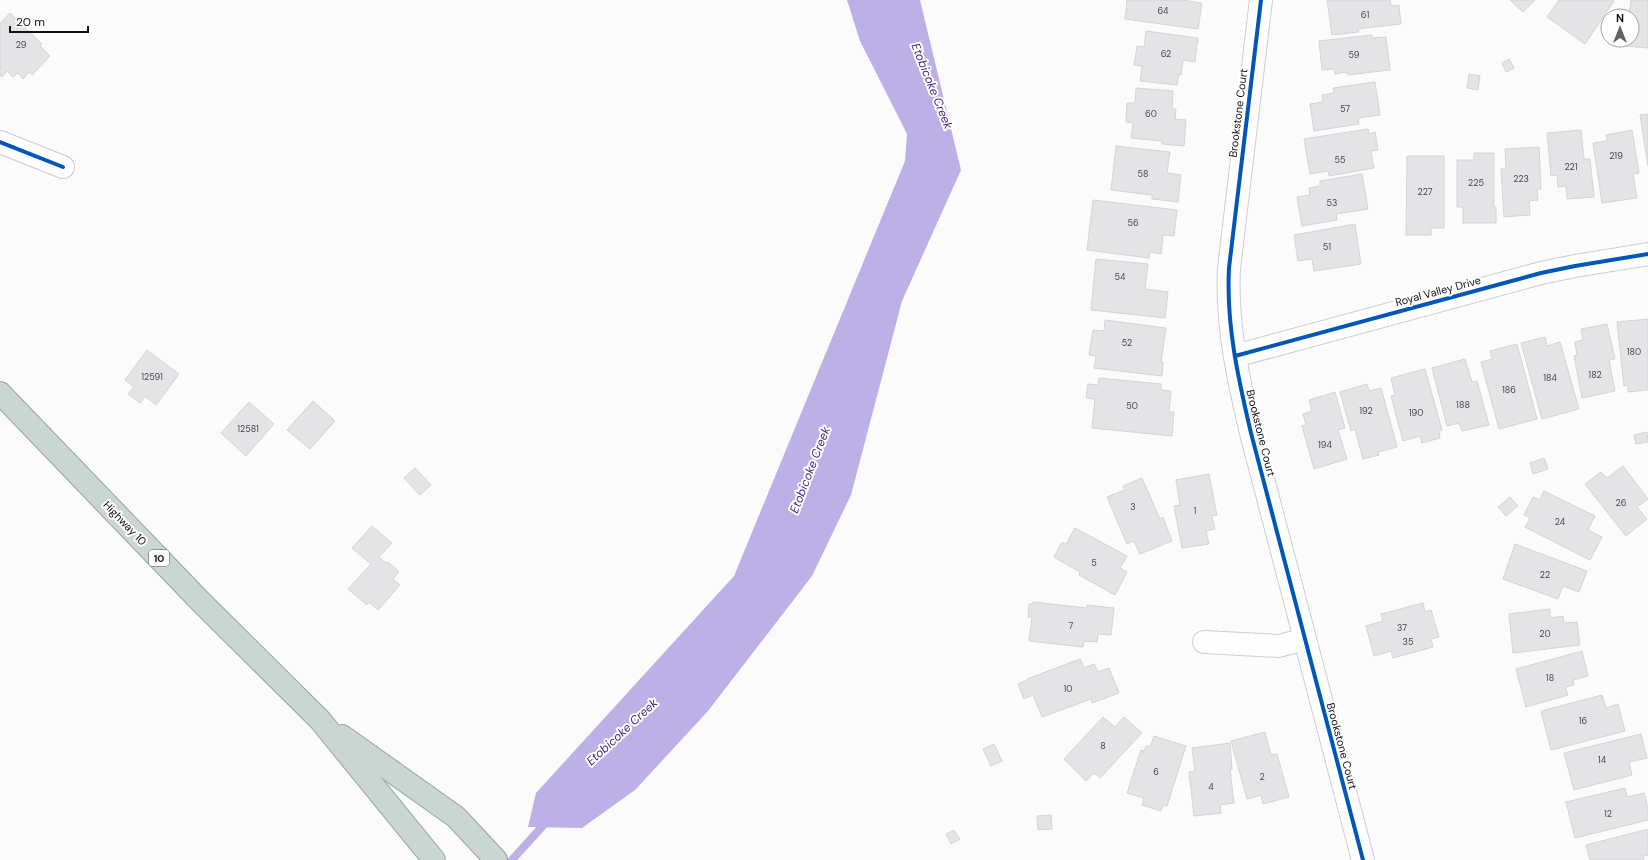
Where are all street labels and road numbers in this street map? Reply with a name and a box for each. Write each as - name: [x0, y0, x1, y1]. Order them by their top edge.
- street label: Brookstone Court: [1226, 68, 1250, 158]
- street label: Royal Valley Drive: [1394, 273, 1482, 309]
- street label: Brookstone Court: [1243, 388, 1279, 478]
- street label: Highway 10: [100, 498, 150, 548]
- road number: 10: [149, 550, 169, 566]
- street label: Brookstone Court: [1324, 701, 1360, 791]

